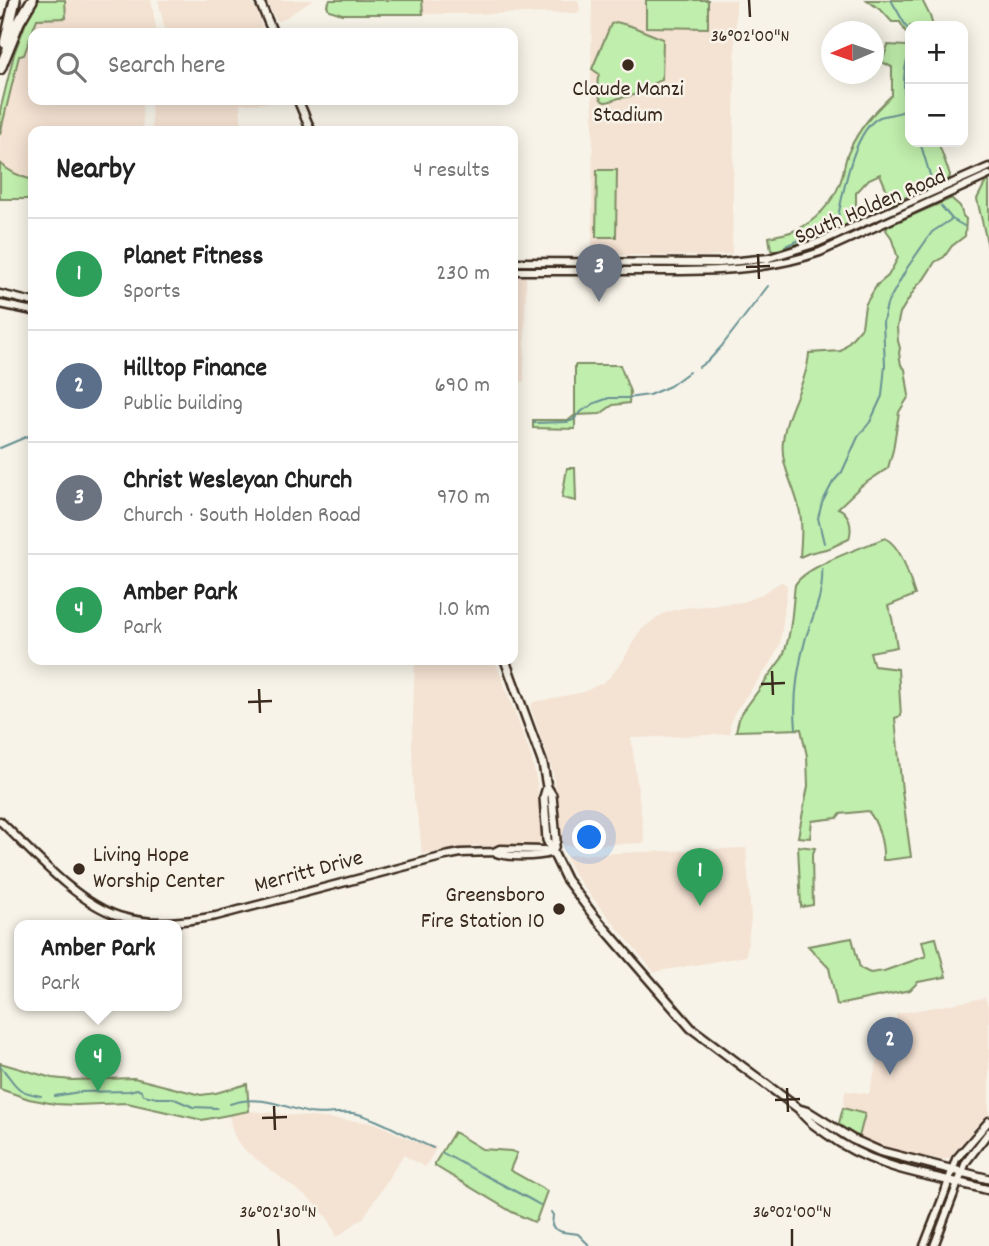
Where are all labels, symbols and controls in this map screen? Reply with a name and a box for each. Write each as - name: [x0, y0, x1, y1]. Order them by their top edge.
- north arrow: [821, 21, 884, 84]
- map controls: [905, 21, 968, 147]
- button: +: [905, 21, 968, 84]
- text: 36°02'00"N: [711, 25, 789, 50]
- search box: [28, 28, 518, 105]
- icon: search: [52, 48, 90, 86]
- text: Search here: [108, 48, 226, 85]
- marker: Claude Manzi Stadium: [620, 57, 636, 73]
- place label: Claude Manzi Stadium: [572, 74, 684, 133]
- button: −: [905, 84, 968, 147]
- text: Nearby: [56, 150, 134, 193]
- text: 4 results: [413, 155, 490, 188]
- street label: South Holden Road: [790, 161, 952, 255]
- text: Planet Fitness: [123, 239, 263, 276]
- pin: 3: [576, 244, 622, 302]
- text: 1: [76, 258, 82, 291]
- text: 230 m: [436, 258, 490, 291]
- text: Sports: [123, 276, 181, 309]
- text: Hilltop Finance: [123, 351, 267, 388]
- text: 2: [74, 370, 84, 403]
- text: 690 m: [435, 370, 490, 403]
- text: Public building: [123, 388, 243, 421]
- text: Christ Wesleyan Church: [123, 463, 352, 500]
- text: 3: [74, 482, 84, 515]
- text: 970 m: [437, 482, 490, 515]
- text: Church · South Holden Road: [123, 500, 361, 533]
- text: Amber Park: [123, 575, 238, 612]
- text: 4: [74, 594, 84, 627]
- text: 1.0 km: [438, 594, 490, 627]
- text: Park: [123, 612, 162, 645]
- your location: [572, 820, 606, 854]
- place label: Living Hope Worship Center: [93, 840, 225, 899]
- street label: Merritt Drive: [251, 843, 367, 903]
- pin: 1: [677, 848, 723, 906]
- marker: Living Hope Worship Center: [71, 861, 87, 877]
- place label: Greensboro Fire Station 10: [421, 880, 545, 939]
- marker: Greensboro Fire Station 10: [551, 901, 567, 917]
- popup: [14, 920, 182, 1011]
- text: Amber Park: [41, 931, 155, 968]
- text: Park: [41, 968, 80, 1001]
- pin: 2: [867, 1017, 913, 1075]
- pin: 4: [75, 1034, 121, 1092]
- text: 36°02'30"N: [240, 1201, 316, 1226]
- text: 36°02'00"N: [753, 1201, 831, 1226]

